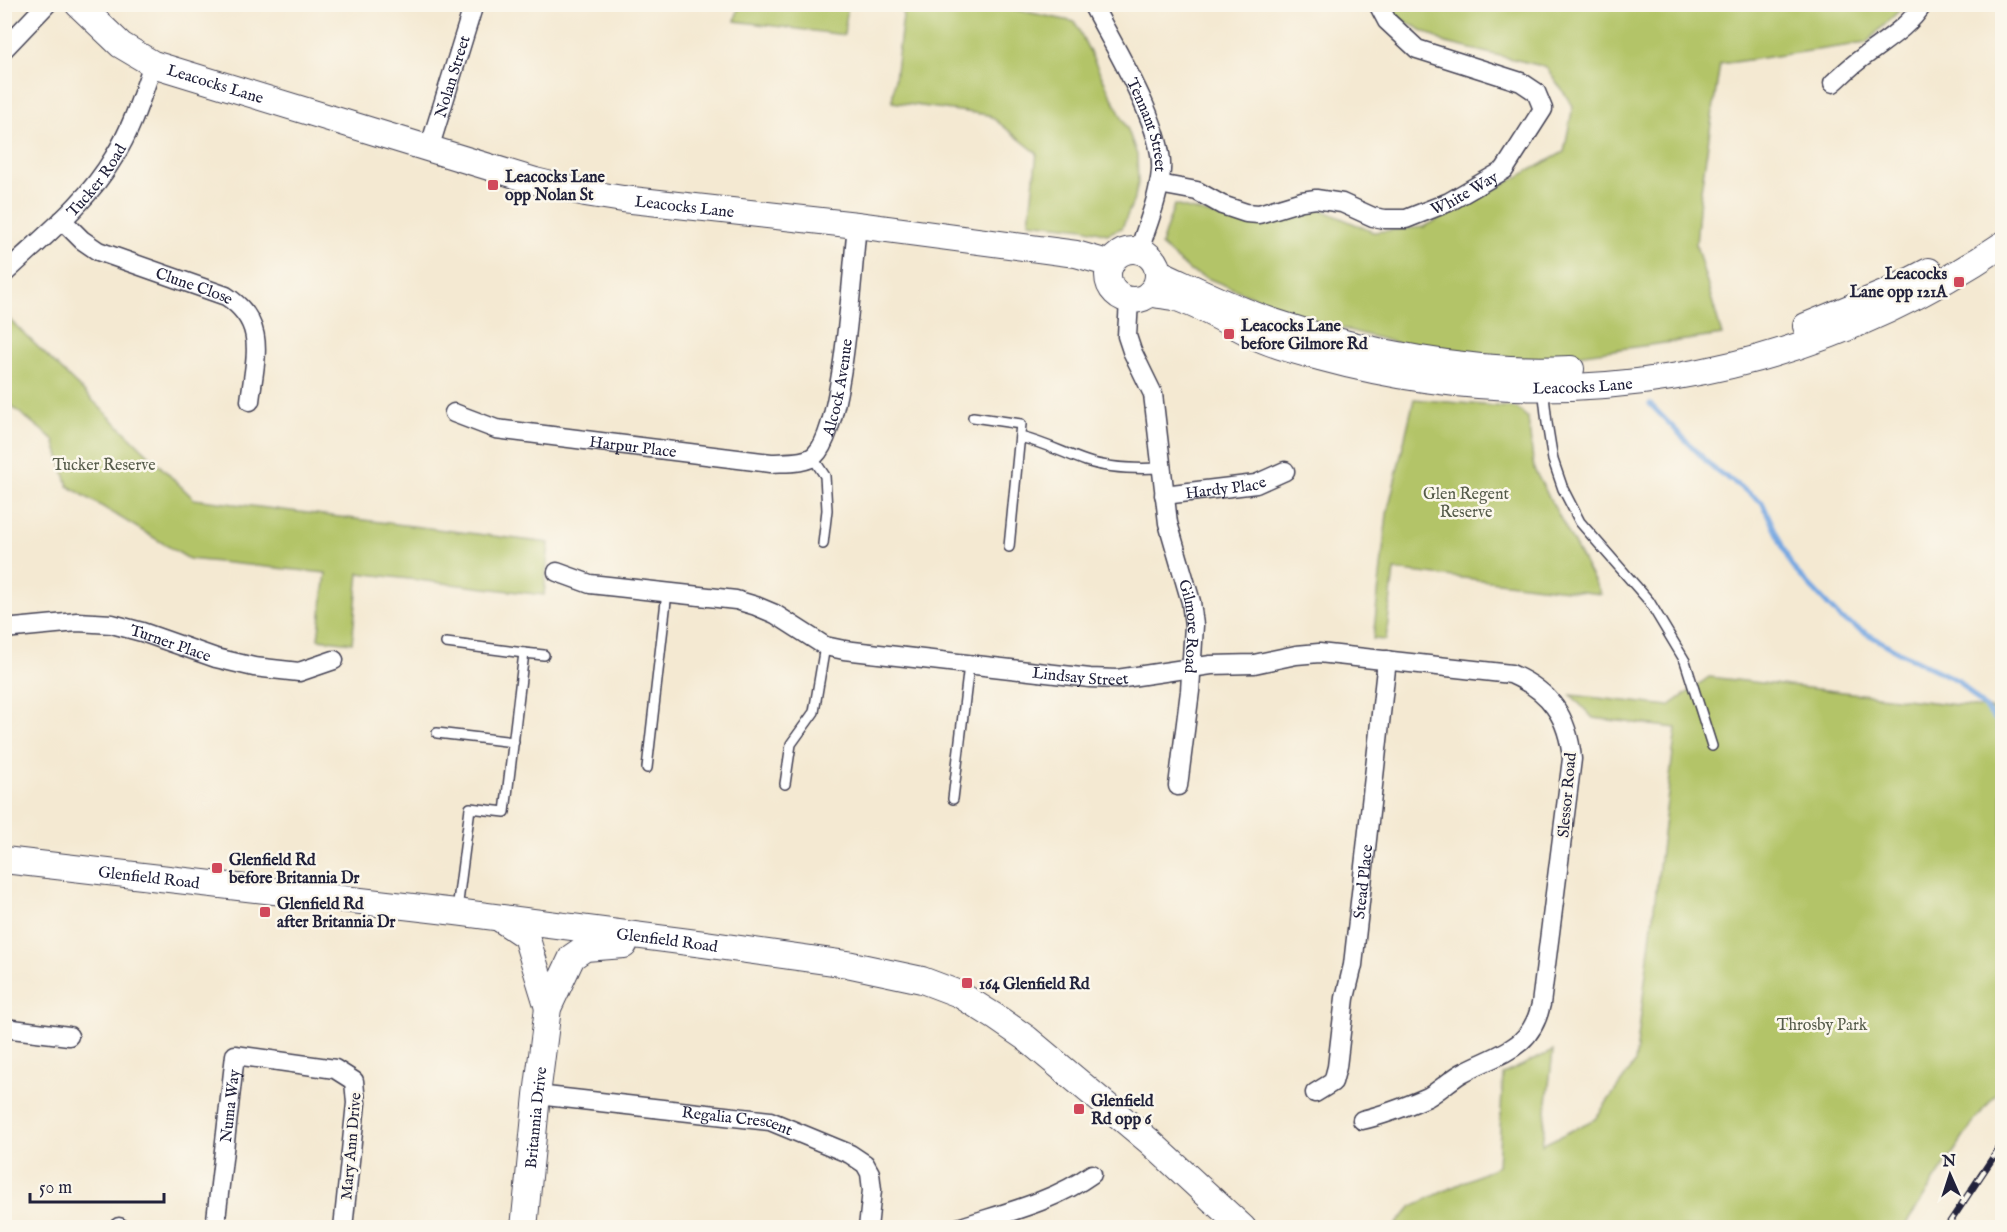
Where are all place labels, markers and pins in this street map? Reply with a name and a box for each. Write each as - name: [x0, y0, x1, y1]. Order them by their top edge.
- place label: Leacocks Lane opp Nolan St: [505, 168, 606, 206]
- marker: Leacocks Lane opp Nolan St: [486, 178, 500, 192]
- place label: Leacocks Lane opp 121A: [1850, 265, 1948, 303]
- marker: Leacocks Lane opp 121A: [1952, 275, 1966, 289]
- place label: Leacocks Lane before Gilmore Rd: [1240, 317, 1368, 355]
- marker: Leacocks Lane before Gilmore Rd: [1222, 327, 1236, 341]
- place label: Glenfield Rd before Britannia Dr: [228, 851, 360, 889]
- marker: Glenfield Rd before Britannia Dr: [210, 861, 224, 875]
- place label: Glenfield Rd after Britannia Dr: [277, 895, 396, 933]
- marker: Glenfield Rd after Britannia Dr: [258, 905, 272, 919]
- place label: 164 Glenfield Rd: [979, 975, 1090, 995]
- marker: 164 Glenfield Rd: [960, 976, 974, 990]
- place label: Glenfield Rd opp 6: [1091, 1092, 1154, 1130]
- marker: Glenfield Rd opp 6: [1072, 1102, 1086, 1116]

